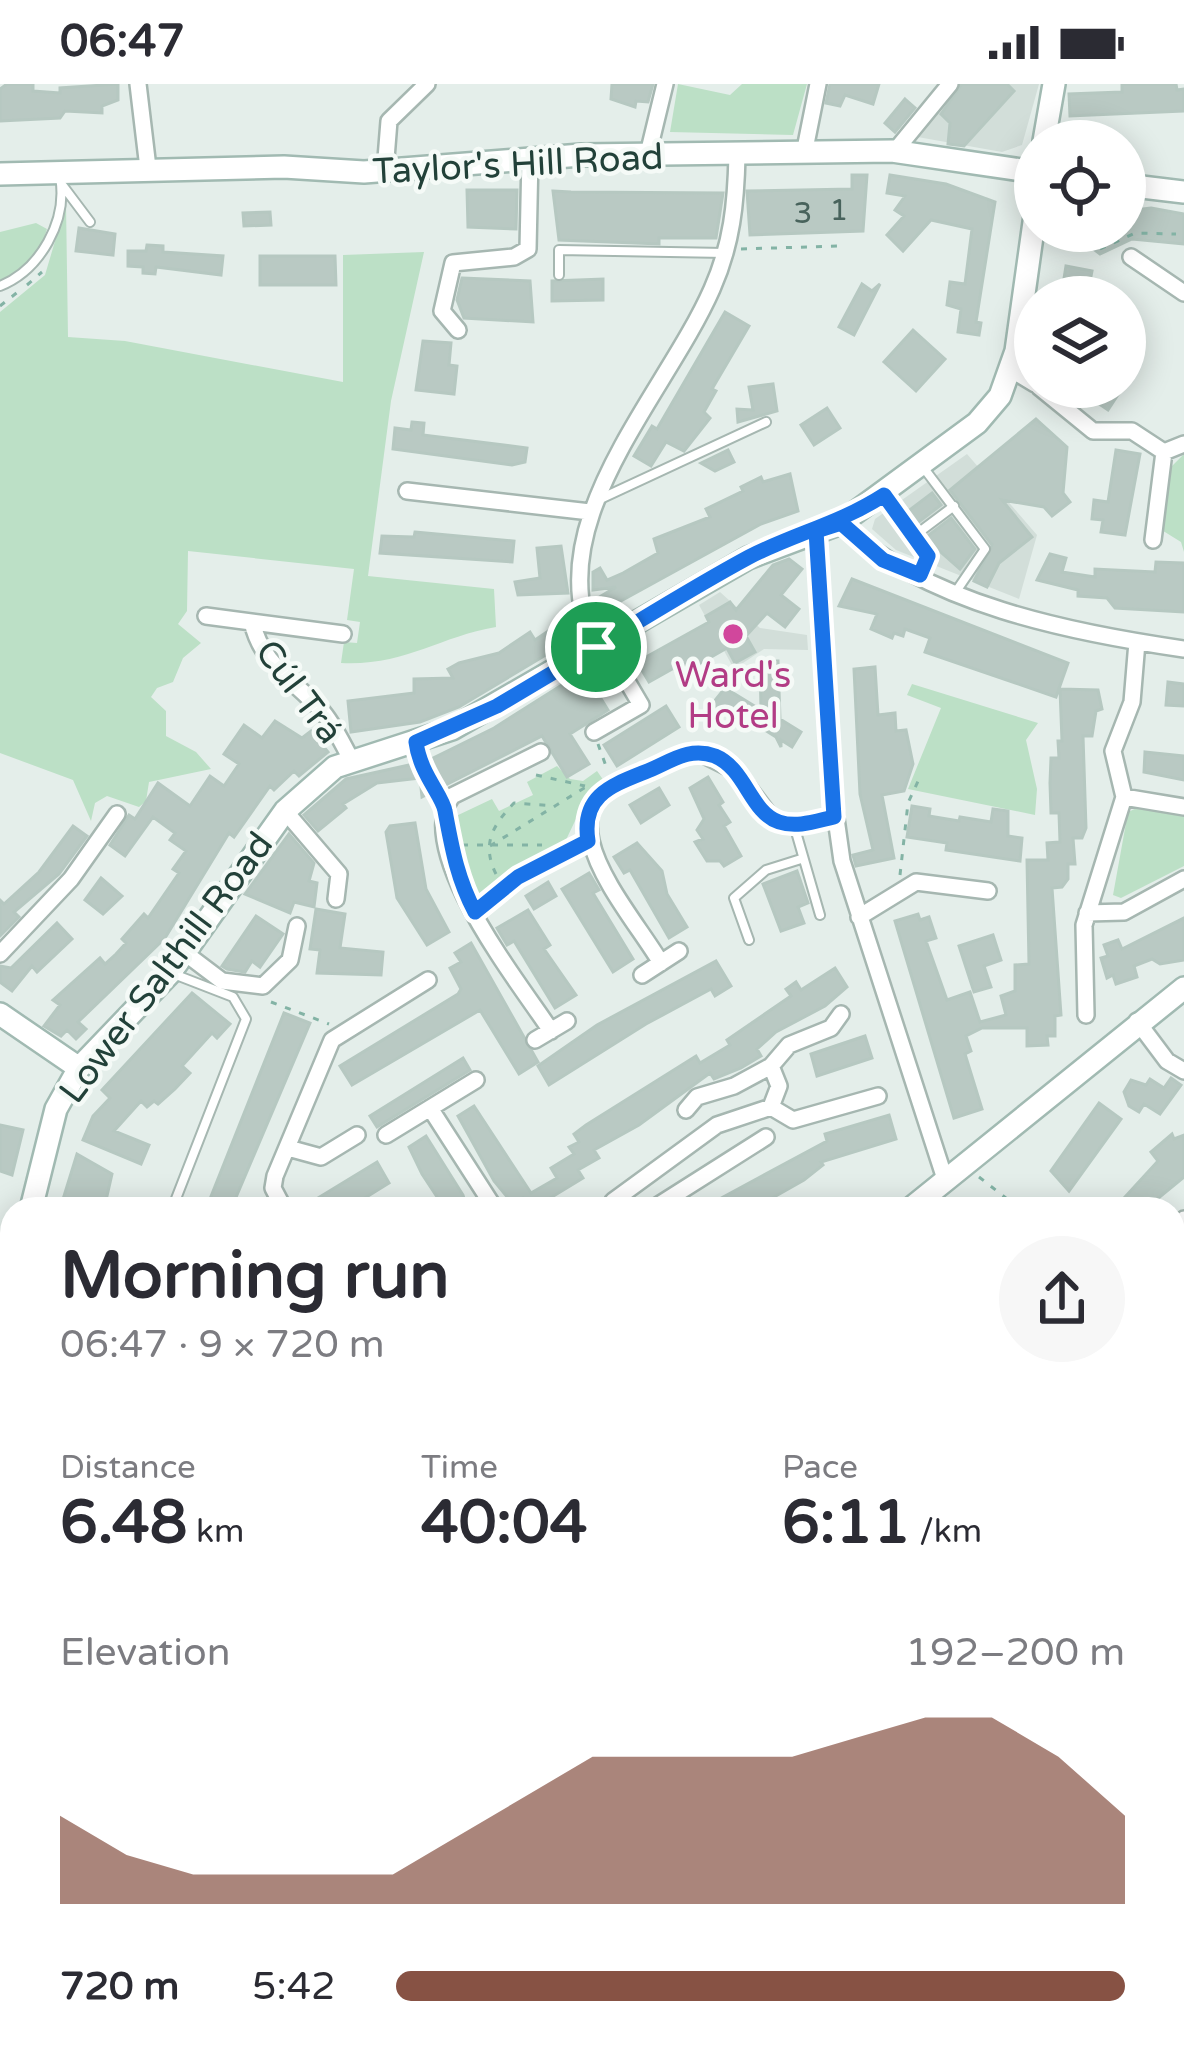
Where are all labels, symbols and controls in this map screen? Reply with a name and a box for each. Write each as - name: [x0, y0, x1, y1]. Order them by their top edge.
- text: 06:47: [60, 15, 185, 69]
- map controls: [1014, 120, 1146, 408]
- button: locate: [1014, 120, 1146, 252]
- street label: Taylor's Hill Road: [372, 135, 665, 194]
- house number: 1: [830, 192, 848, 229]
- house number: 3: [794, 195, 812, 232]
- button: layers: [1014, 276, 1146, 408]
- pin: [545, 596, 647, 698]
- icon: arrive: [563, 614, 629, 680]
- marker: Ward's Hotel: [720, 621, 746, 647]
- street label: Cúl Trá: [246, 632, 352, 752]
- place label: Ward's Hotel: [675, 654, 791, 738]
- street label: Lower Salthill Road: [50, 824, 282, 1112]
- text: Morning run: [60, 1236, 450, 1316]
- button: share: [999, 1236, 1125, 1362]
- text: 06:47 · 9 × 720 m: [60, 1321, 385, 1368]
- text: Distance: [60, 1448, 196, 1487]
- text: Time: [421, 1448, 498, 1487]
- text: Pace: [782, 1448, 858, 1487]
- text: 6.48: [60, 1487, 187, 1559]
- text: 40:04: [421, 1487, 587, 1559]
- text: 6:11: [782, 1487, 911, 1559]
- text: km: [187, 1512, 244, 1551]
- text: /km: [911, 1512, 982, 1551]
- text: Elevation: [60, 1629, 230, 1676]
- text: 192–200 m: [905, 1629, 1125, 1676]
- text: 720 m: [60, 1963, 179, 2010]
- text: 5:42: [252, 1963, 336, 2010]

